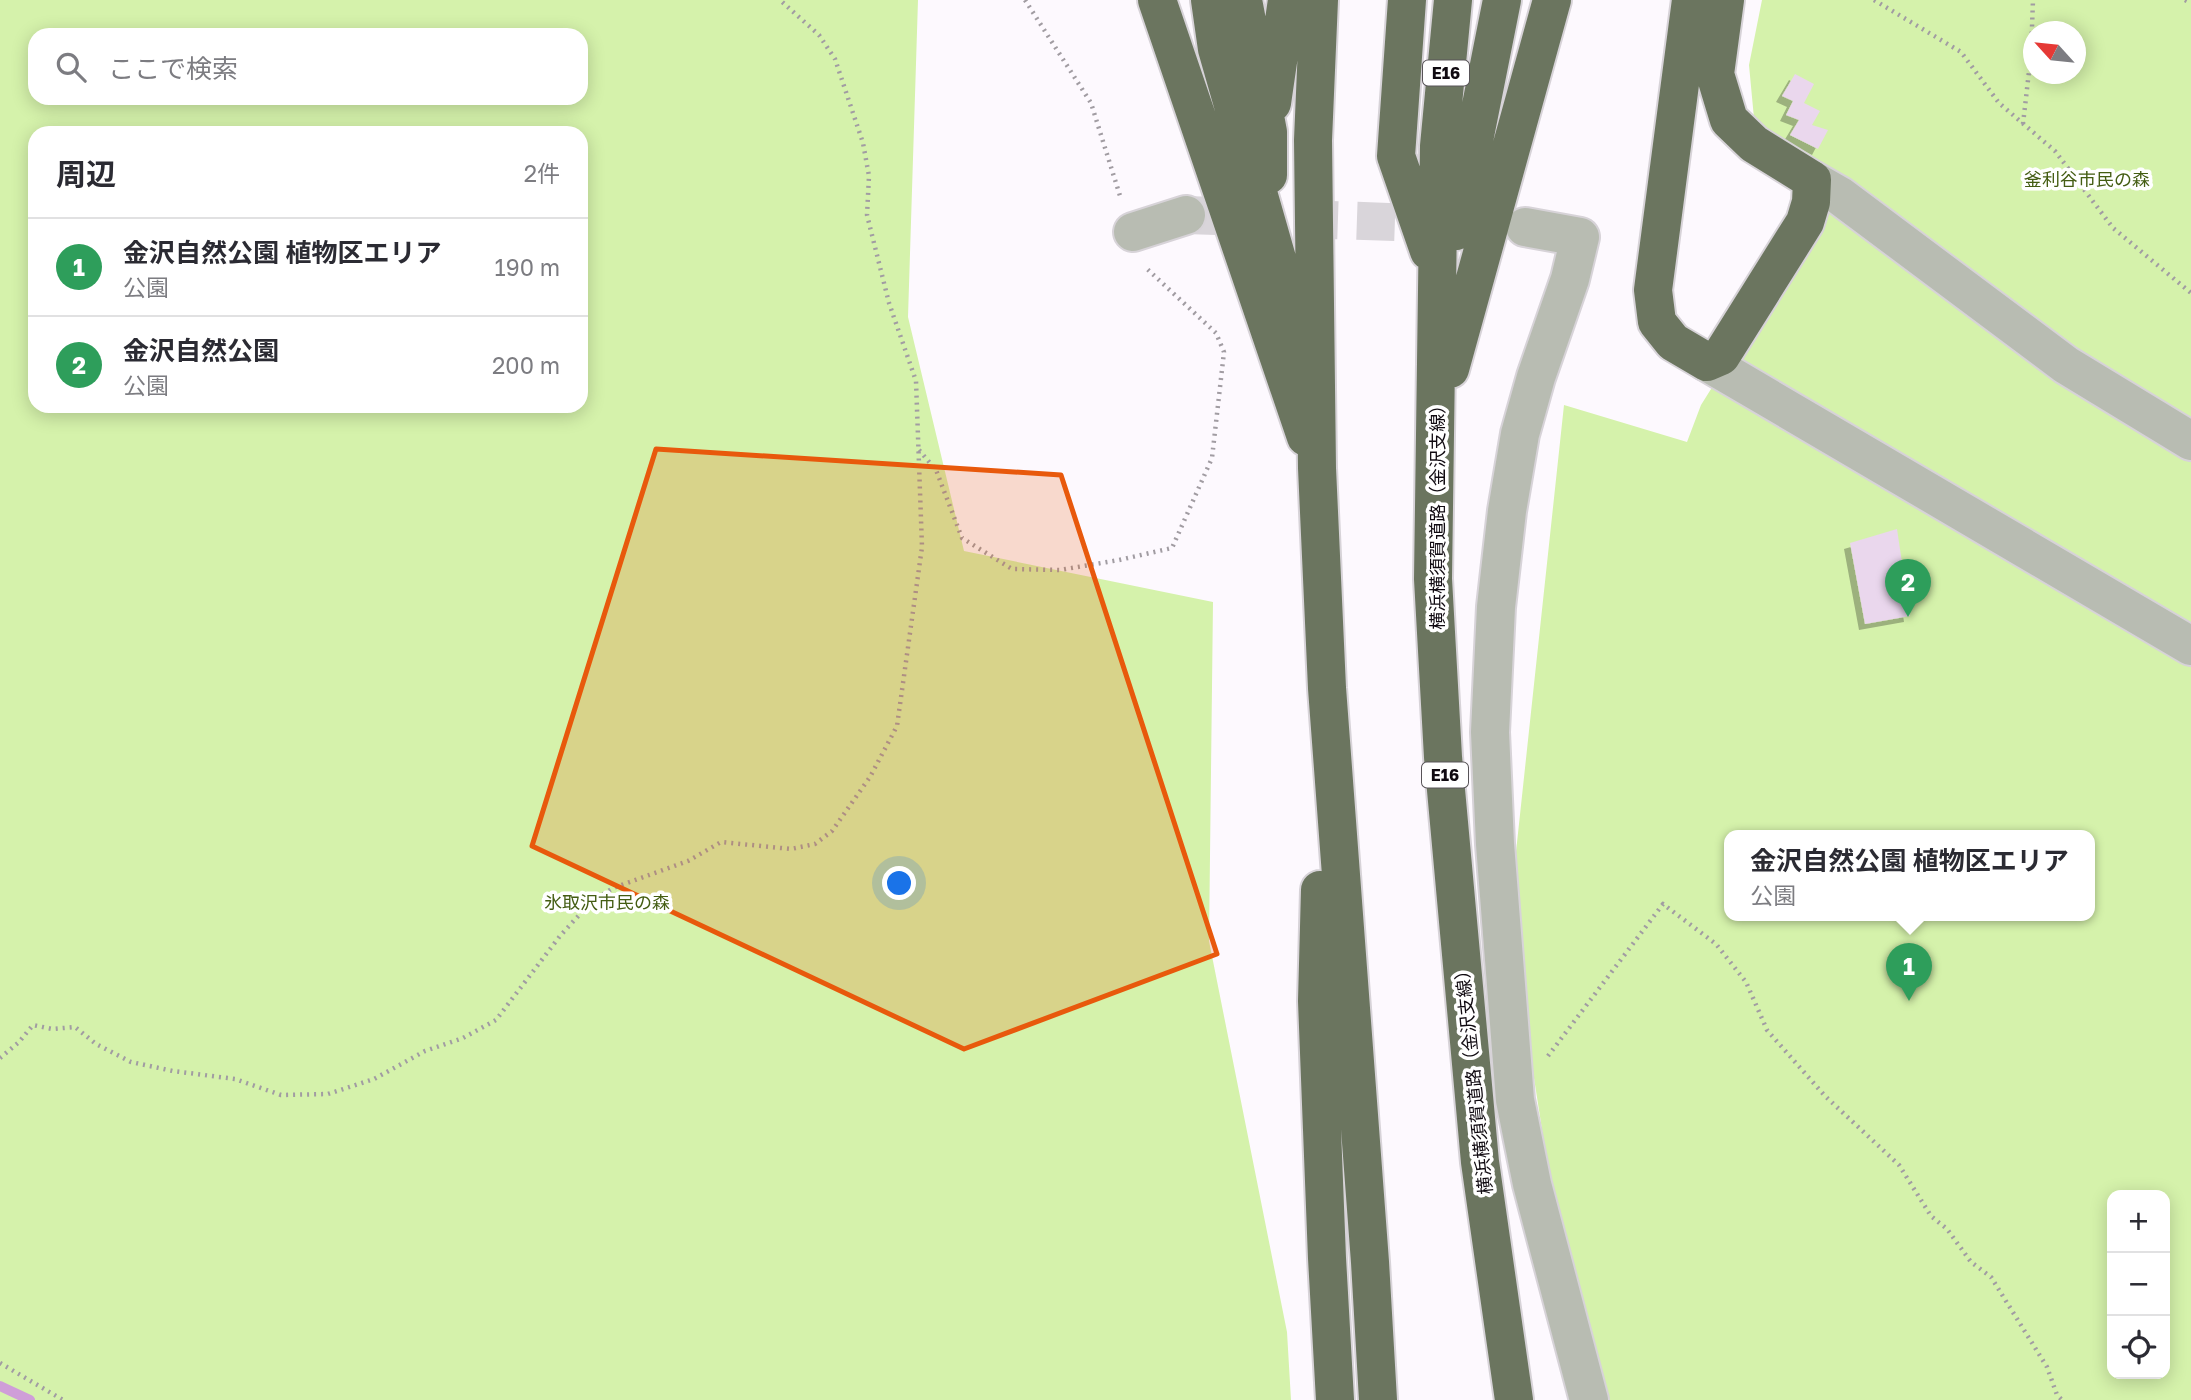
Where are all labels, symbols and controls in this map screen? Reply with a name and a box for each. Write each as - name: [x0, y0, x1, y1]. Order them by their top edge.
- north arrow: [2023, 21, 2086, 84]
- search box: [28, 28, 588, 105]
- icon: search: [52, 48, 90, 86]
- text: ここで検索: [108, 53, 238, 84]
- road number: E16: [1423, 60, 1469, 86]
- text: 周辺: [56, 156, 116, 192]
- text: 2件: [524, 159, 560, 187]
- park label: 釜利谷市民の森: [2024, 168, 2150, 190]
- text: 金沢自然公園 植物区エリア: [123, 237, 442, 268]
- text: 1: [73, 253, 85, 281]
- text: 190 m: [495, 253, 560, 281]
- text: 公園: [123, 273, 169, 301]
- text: 金沢自然公園: [123, 335, 279, 366]
- text: 2: [72, 351, 86, 379]
- text: 200 m: [492, 351, 560, 379]
- text: 公園: [123, 371, 169, 399]
- street label: 横浜横須賀道路（金沢支線）: [1426, 396, 1448, 630]
- pin: 2: [1885, 559, 1931, 617]
- road number: E16: [1422, 762, 1468, 788]
- popup: [1724, 830, 2095, 921]
- text: 金沢自然公園 植物区エリア: [1750, 845, 2069, 876]
- your location: [882, 866, 916, 900]
- text: 公園: [1750, 881, 1796, 909]
- park label: 氷取沢市民の森: [544, 891, 670, 913]
- pin: 1: [1886, 943, 1932, 1001]
- street label: 横浜横須賀道路（金沢支線）: [1450, 960, 1496, 1196]
- map controls: [2107, 1190, 2170, 1379]
- button: +: [2107, 1190, 2170, 1253]
- button: −: [2107, 1253, 2170, 1316]
- button: locate: [2107, 1316, 2170, 1379]

